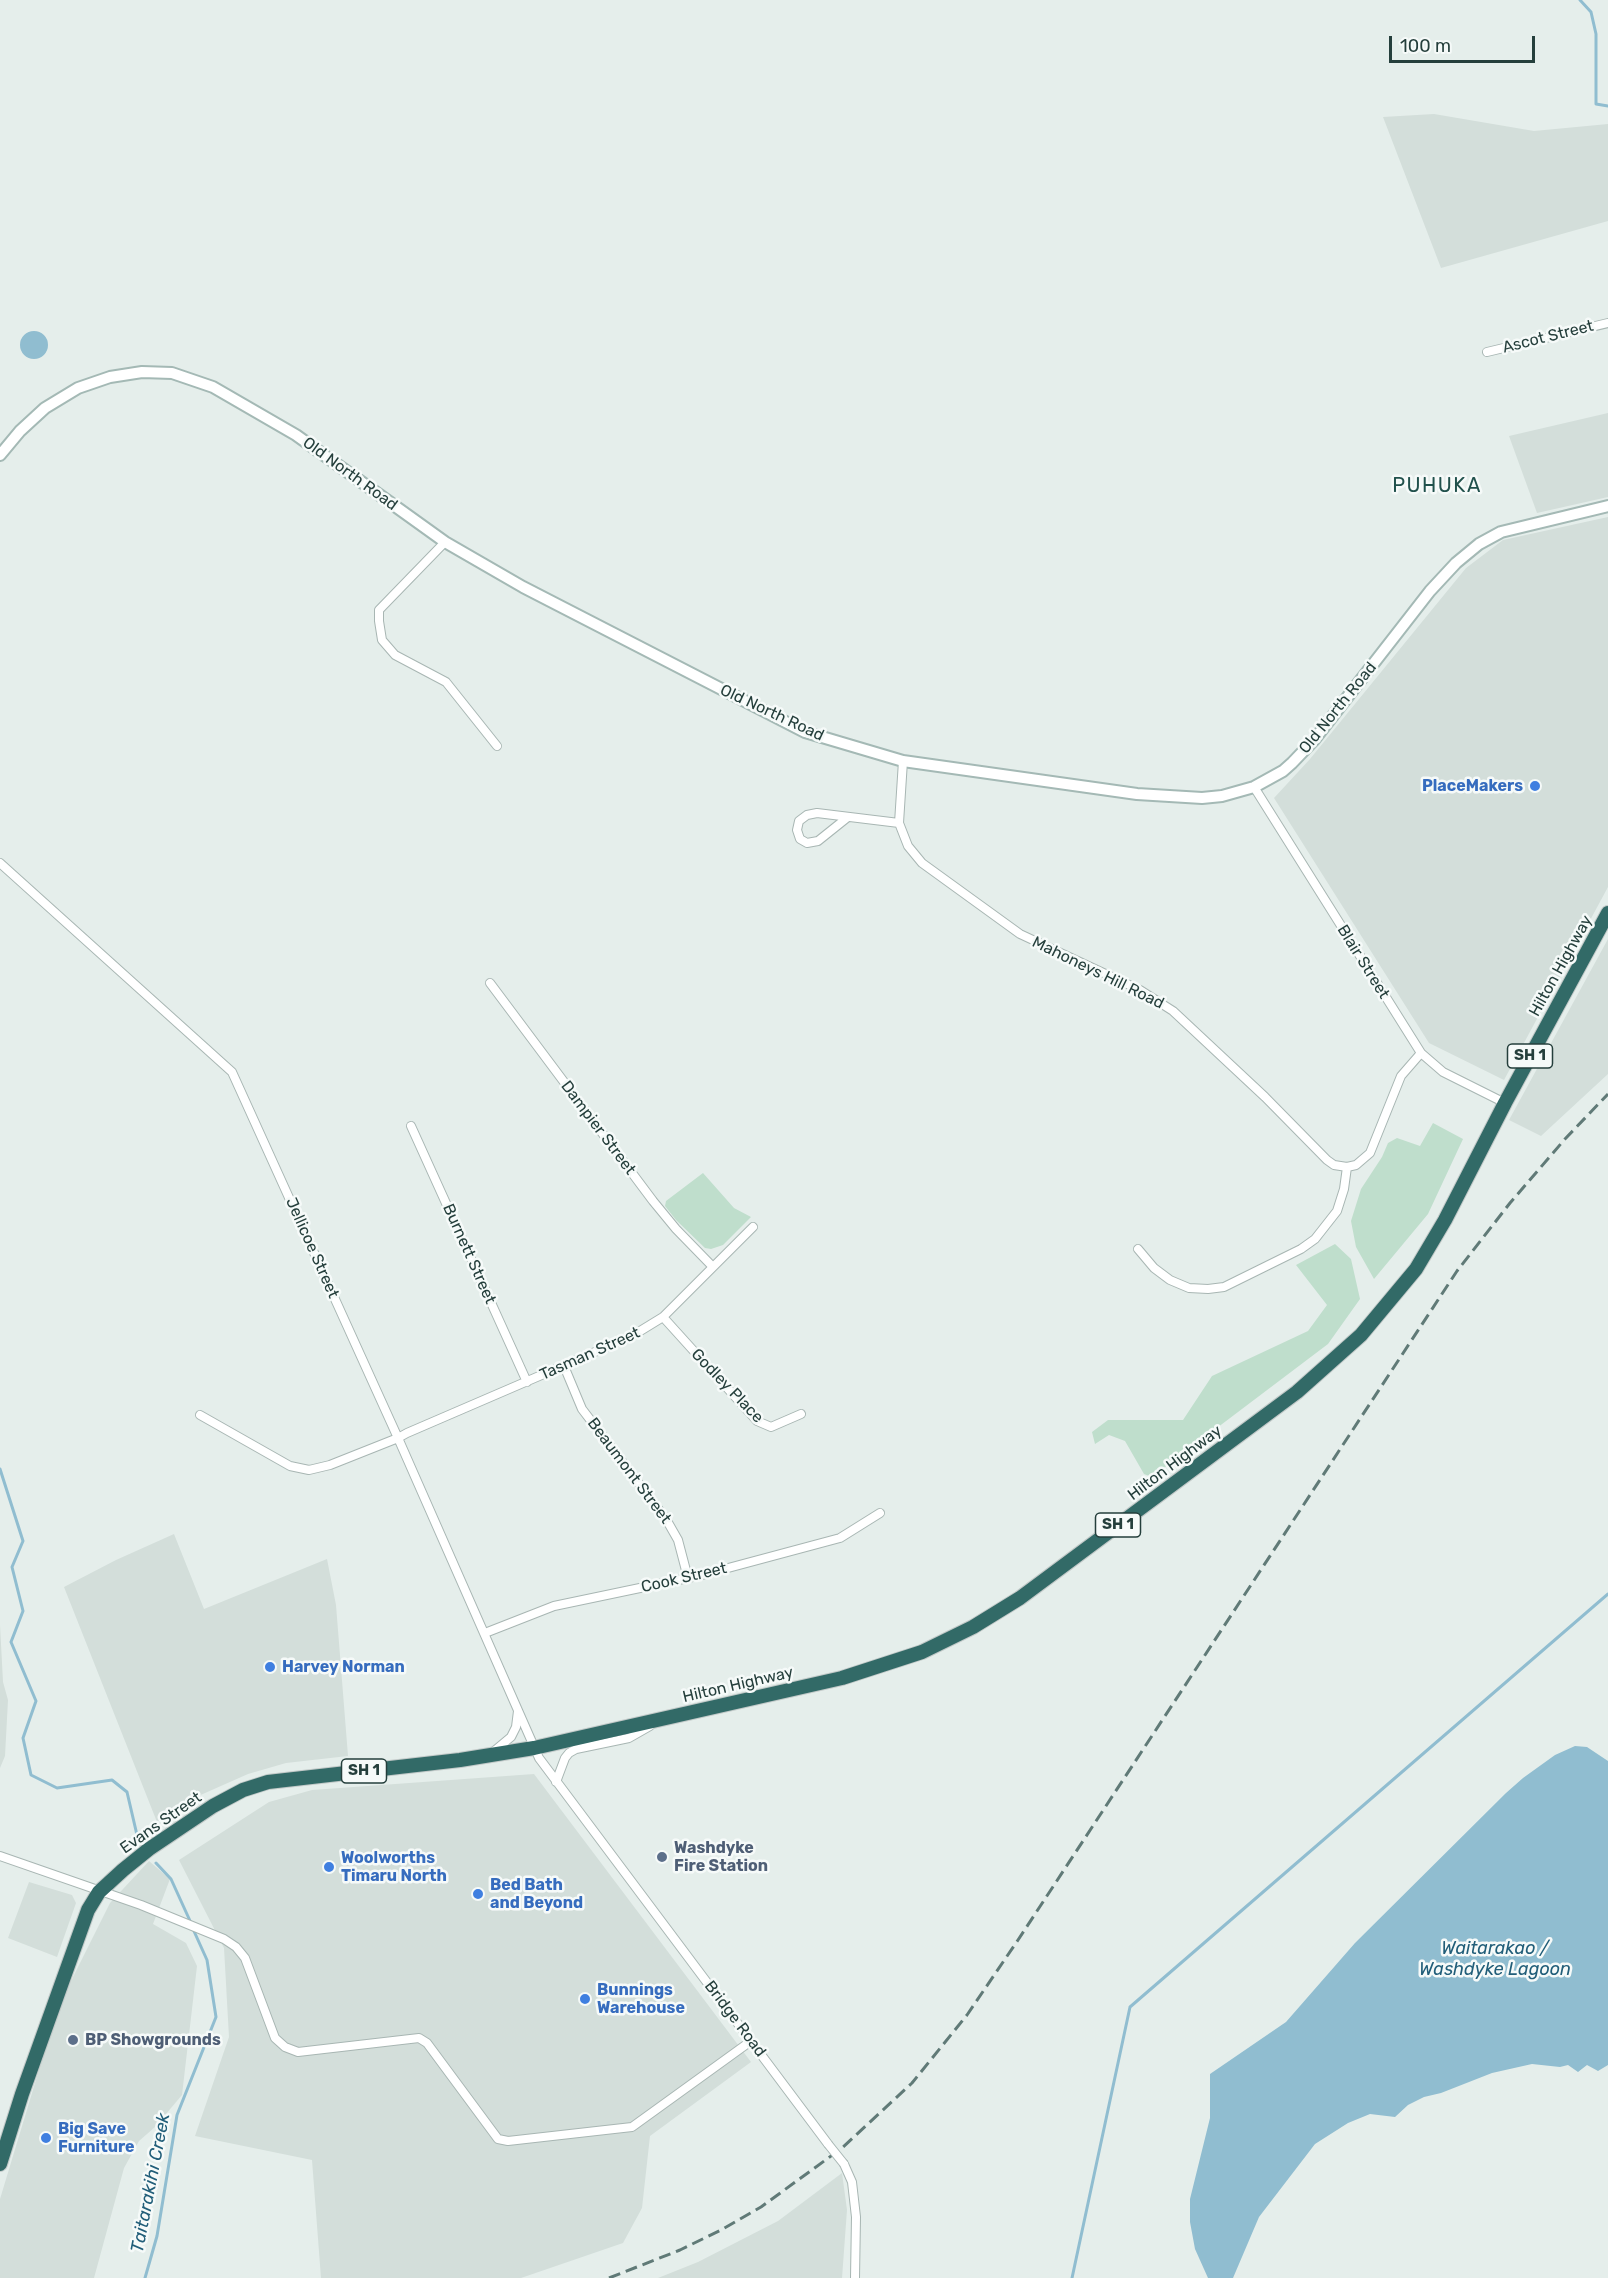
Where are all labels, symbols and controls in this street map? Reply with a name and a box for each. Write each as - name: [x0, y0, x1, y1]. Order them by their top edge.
- scale bar: [1392, 24, 1538, 62]
- text: 100 m: [1400, 35, 1451, 57]
- street label: Ascot Street: [1500, 316, 1596, 358]
- street label: Old North Road: [299, 433, 401, 515]
- district label: PUHUKA: [1392, 474, 1482, 498]
- street label: Old North Road: [1295, 658, 1381, 758]
- street label: Old North Road: [717, 681, 827, 745]
- place label: PlaceMakers: [1422, 776, 1523, 796]
- marker: PlaceMakers: [1528, 779, 1542, 793]
- street label: Hilton Highway: [1525, 912, 1597, 1020]
- street label: Blair Street: [1333, 921, 1393, 1003]
- street label: Mahoneys Hill Road: [1029, 933, 1167, 1013]
- road number: SH 1: [1508, 1044, 1552, 1068]
- street label: Dampier Street: [556, 1077, 640, 1179]
- street label: Jellicoe Street: [281, 1195, 343, 1301]
- street label: Burnett Street: [438, 1201, 500, 1307]
- street label: Tasman Street: [537, 1323, 643, 1385]
- street label: Godley Place: [687, 1345, 767, 1427]
- street label: Beaumont Street: [583, 1414, 675, 1528]
- street label: Hilton Highway: [1124, 1421, 1226, 1505]
- road number: SH 1: [1096, 1513, 1140, 1537]
- street label: Cook Street: [639, 1559, 729, 1597]
- place label: Harvey Norman: [282, 1657, 405, 1677]
- marker: Harvey Norman: [263, 1660, 277, 1674]
- street label: Hilton Highway: [681, 1663, 795, 1707]
- road number: SH 1: [342, 1759, 386, 1783]
- street label: Evans Street: [117, 1788, 205, 1858]
- place label: Washdyke Fire Station: [674, 1838, 768, 1876]
- place label: Woolworths Timaru North: [341, 1848, 447, 1886]
- marker: Washdyke Fire Station: [655, 1850, 669, 1864]
- marker: Woolworths Timaru North: [322, 1860, 336, 1874]
- place label: Bed Bath and Beyond: [490, 1875, 583, 1913]
- marker: Bed Bath and Beyond: [471, 1887, 485, 1901]
- water label: Waitarakao / Washdyke Lagoon: [1419, 1938, 1571, 1980]
- street label: Bridge Road: [700, 1977, 770, 2061]
- place label: Bunnings Warehouse: [597, 1980, 685, 2018]
- marker: Bunnings Warehouse: [578, 1992, 592, 2006]
- place label: BP Showgrounds: [85, 2030, 221, 2050]
- marker: BP Showgrounds: [66, 2033, 80, 2047]
- water label: Taitarakihi Creek: [127, 2111, 175, 2255]
- place label: Big Save Furniture: [58, 2119, 135, 2157]
- marker: Big Save Furniture: [39, 2131, 53, 2145]

